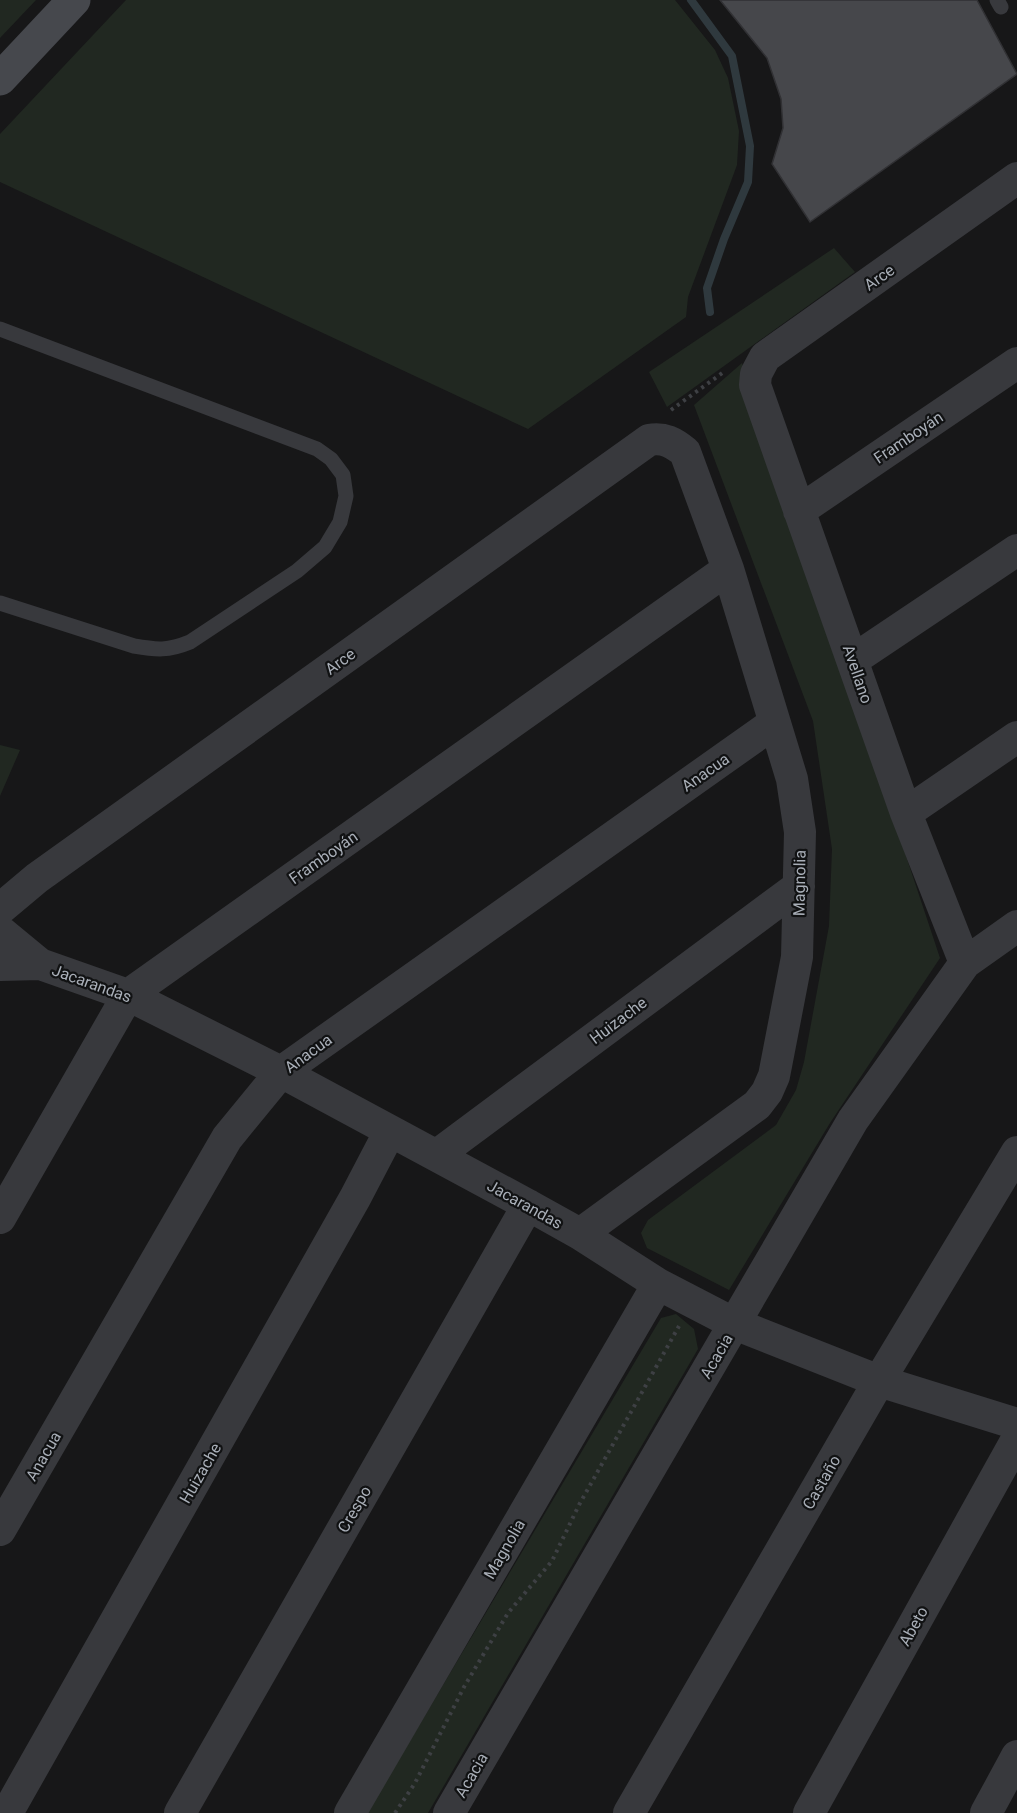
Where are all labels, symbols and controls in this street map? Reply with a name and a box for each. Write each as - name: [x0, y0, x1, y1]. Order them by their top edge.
- street label: Arce: [860, 260, 898, 295]
- street label: Framboyán: [870, 407, 947, 468]
- street label: Avellano: [839, 642, 876, 706]
- street label: Arce: [322, 644, 359, 679]
- street label: Anacua: [678, 749, 733, 796]
- street label: Framboyán: [285, 827, 361, 888]
- street label: Magnolia: [789, 850, 810, 916]
- street label: Jacarandas: [49, 960, 134, 1007]
- street label: Huizache: [586, 993, 651, 1048]
- street label: Anacua: [281, 1030, 336, 1077]
- street label: Jacarandas: [484, 1176, 566, 1233]
- street label: Acacia: [696, 1331, 737, 1382]
- street label: Anacua: [22, 1428, 65, 1484]
- street label: Huizache: [176, 1440, 225, 1507]
- street label: Castaño: [798, 1452, 844, 1513]
- street label: Crespo: [334, 1483, 375, 1536]
- street label: Magnolia: [480, 1516, 529, 1583]
- street label: Abeto: [895, 1603, 932, 1649]
- street label: Acacia: [451, 1750, 492, 1801]

